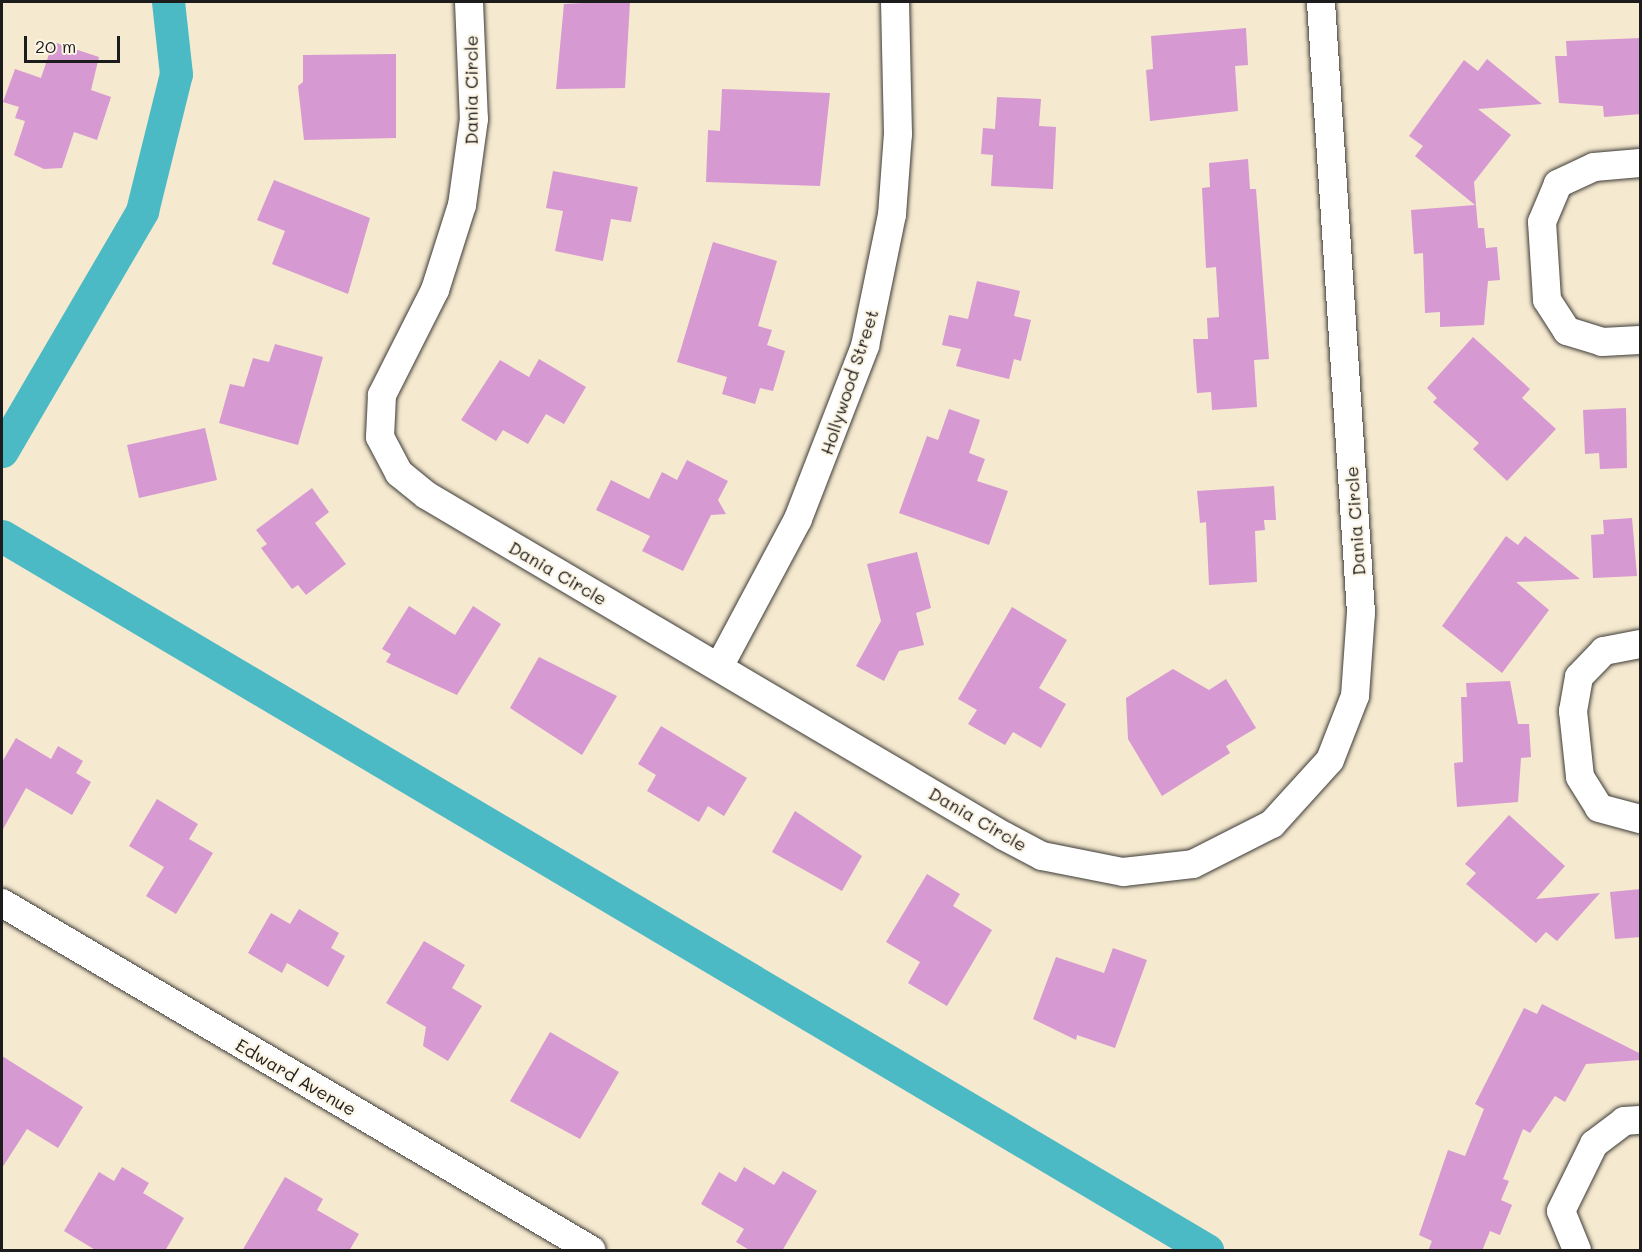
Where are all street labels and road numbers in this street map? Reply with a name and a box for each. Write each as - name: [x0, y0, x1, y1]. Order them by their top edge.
- street label: Dania Circle: [460, 35, 482, 145]
- street label: Hollywood Street: [815, 307, 883, 457]
- street label: Dania Circle: [1340, 466, 1370, 576]
- street label: Dania Circle: [505, 536, 611, 610]
- street label: Dania Circle: [925, 782, 1031, 856]
- street label: Edward Avenue: [232, 1034, 360, 1120]

